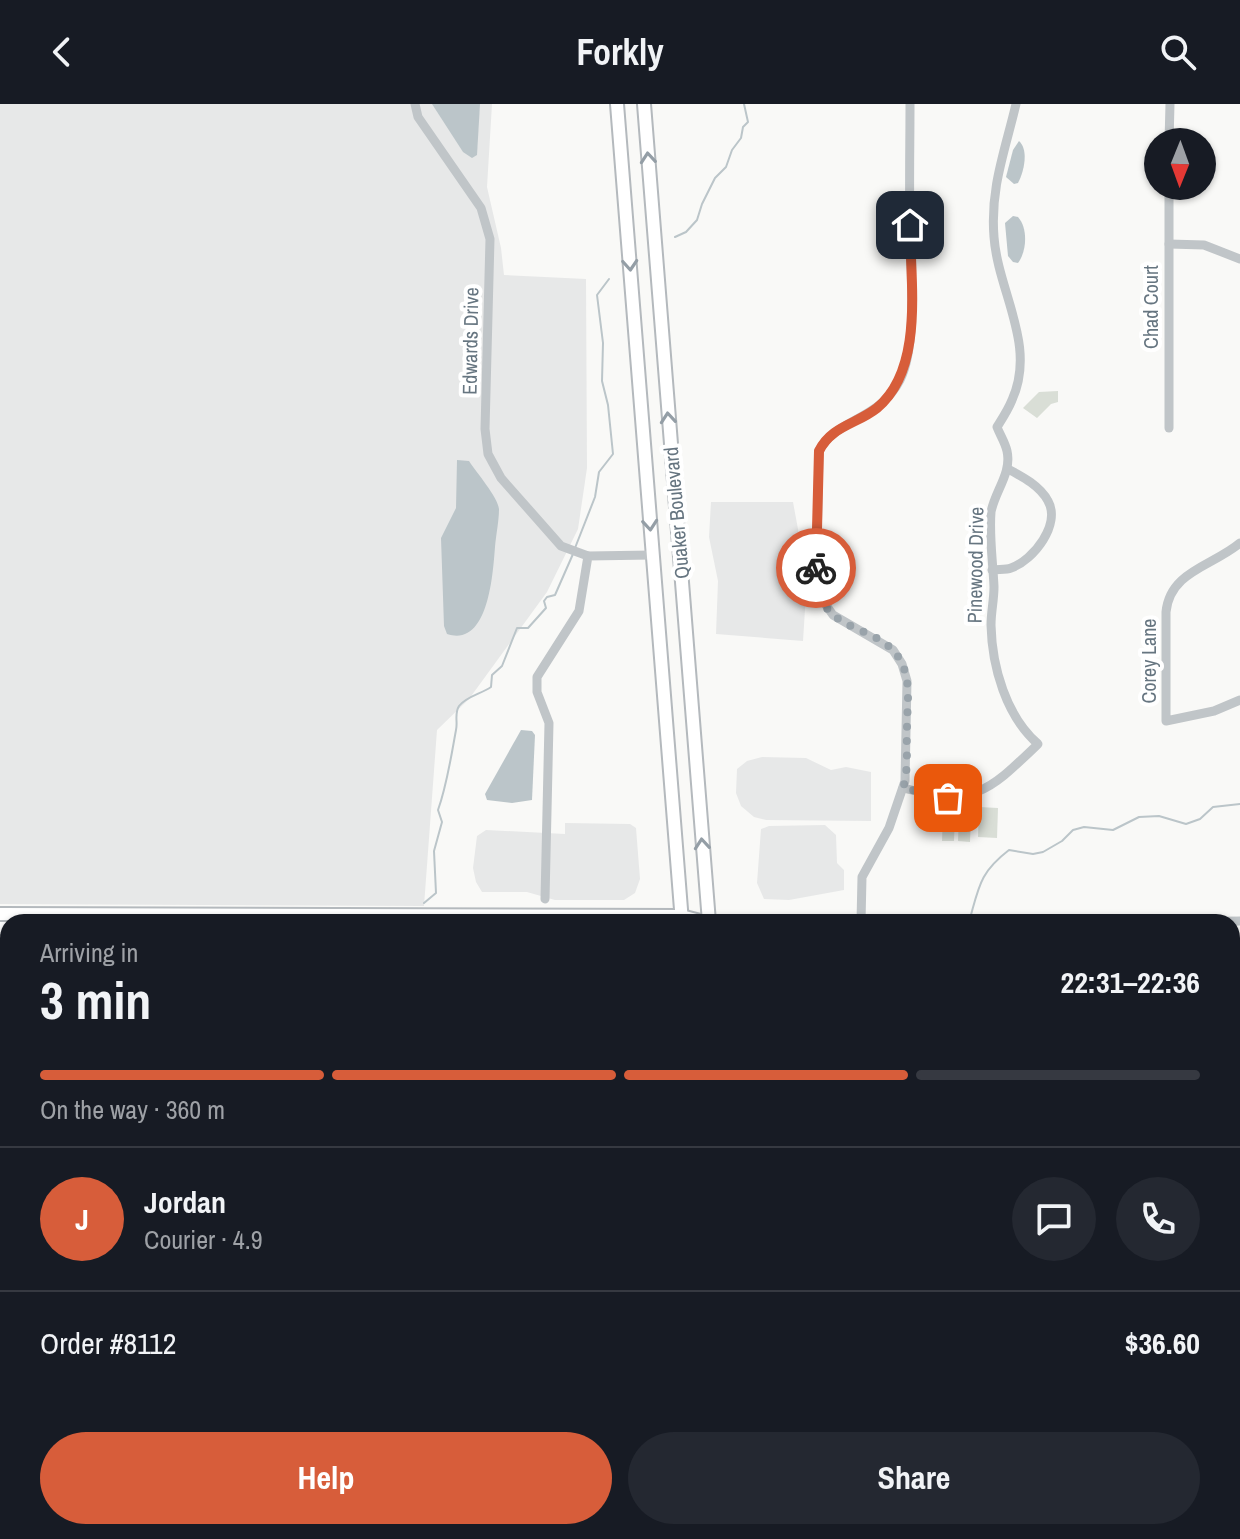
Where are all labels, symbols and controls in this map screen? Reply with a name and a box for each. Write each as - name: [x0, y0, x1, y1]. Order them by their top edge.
- text: Forkly: [576, 28, 664, 76]
- icon: back: [40, 30, 84, 74]
- icon: search: [1156, 30, 1200, 74]
- north arrow: [1144, 128, 1216, 200]
- map controls: [1144, 128, 1216, 200]
- one-way arrow: [640, 151, 657, 164]
- pin: [876, 191, 944, 259]
- icon: home: [888, 203, 932, 247]
- one-way arrow: [621, 259, 638, 272]
- street label: Chad Court: [1137, 265, 1164, 349]
- street label: Edwards Drive: [456, 287, 484, 395]
- one-way arrow: [660, 411, 677, 424]
- street label: Quaker Boulevard: [657, 446, 695, 580]
- street label: Pinewood Drive: [960, 506, 990, 624]
- one-way arrow: [641, 519, 658, 532]
- courier: [776, 528, 856, 608]
- icon: bike: [794, 546, 838, 590]
- street label: Corey Lane: [1135, 619, 1162, 703]
- pin: [914, 764, 982, 832]
- icon: bag: [926, 776, 970, 820]
- one-way arrow: [694, 837, 711, 850]
- text: Arriving in: [40, 935, 138, 970]
- text: 22:31–22:36: [1061, 962, 1200, 1002]
- text: 3 min: [40, 965, 151, 1035]
- text: On the way · 360 m: [40, 1092, 225, 1127]
- button: chat: [1012, 1177, 1096, 1261]
- button: phone: [1116, 1177, 1200, 1261]
- text: Jordan: [144, 1182, 226, 1222]
- text: J: [75, 1199, 89, 1239]
- text: Courier · 4.9: [144, 1222, 263, 1257]
- text: Order #8112: [40, 1323, 176, 1363]
- text: $36.60: [1125, 1323, 1200, 1363]
- button: Help: [40, 1432, 612, 1524]
- button: Share: [628, 1432, 1200, 1524]

